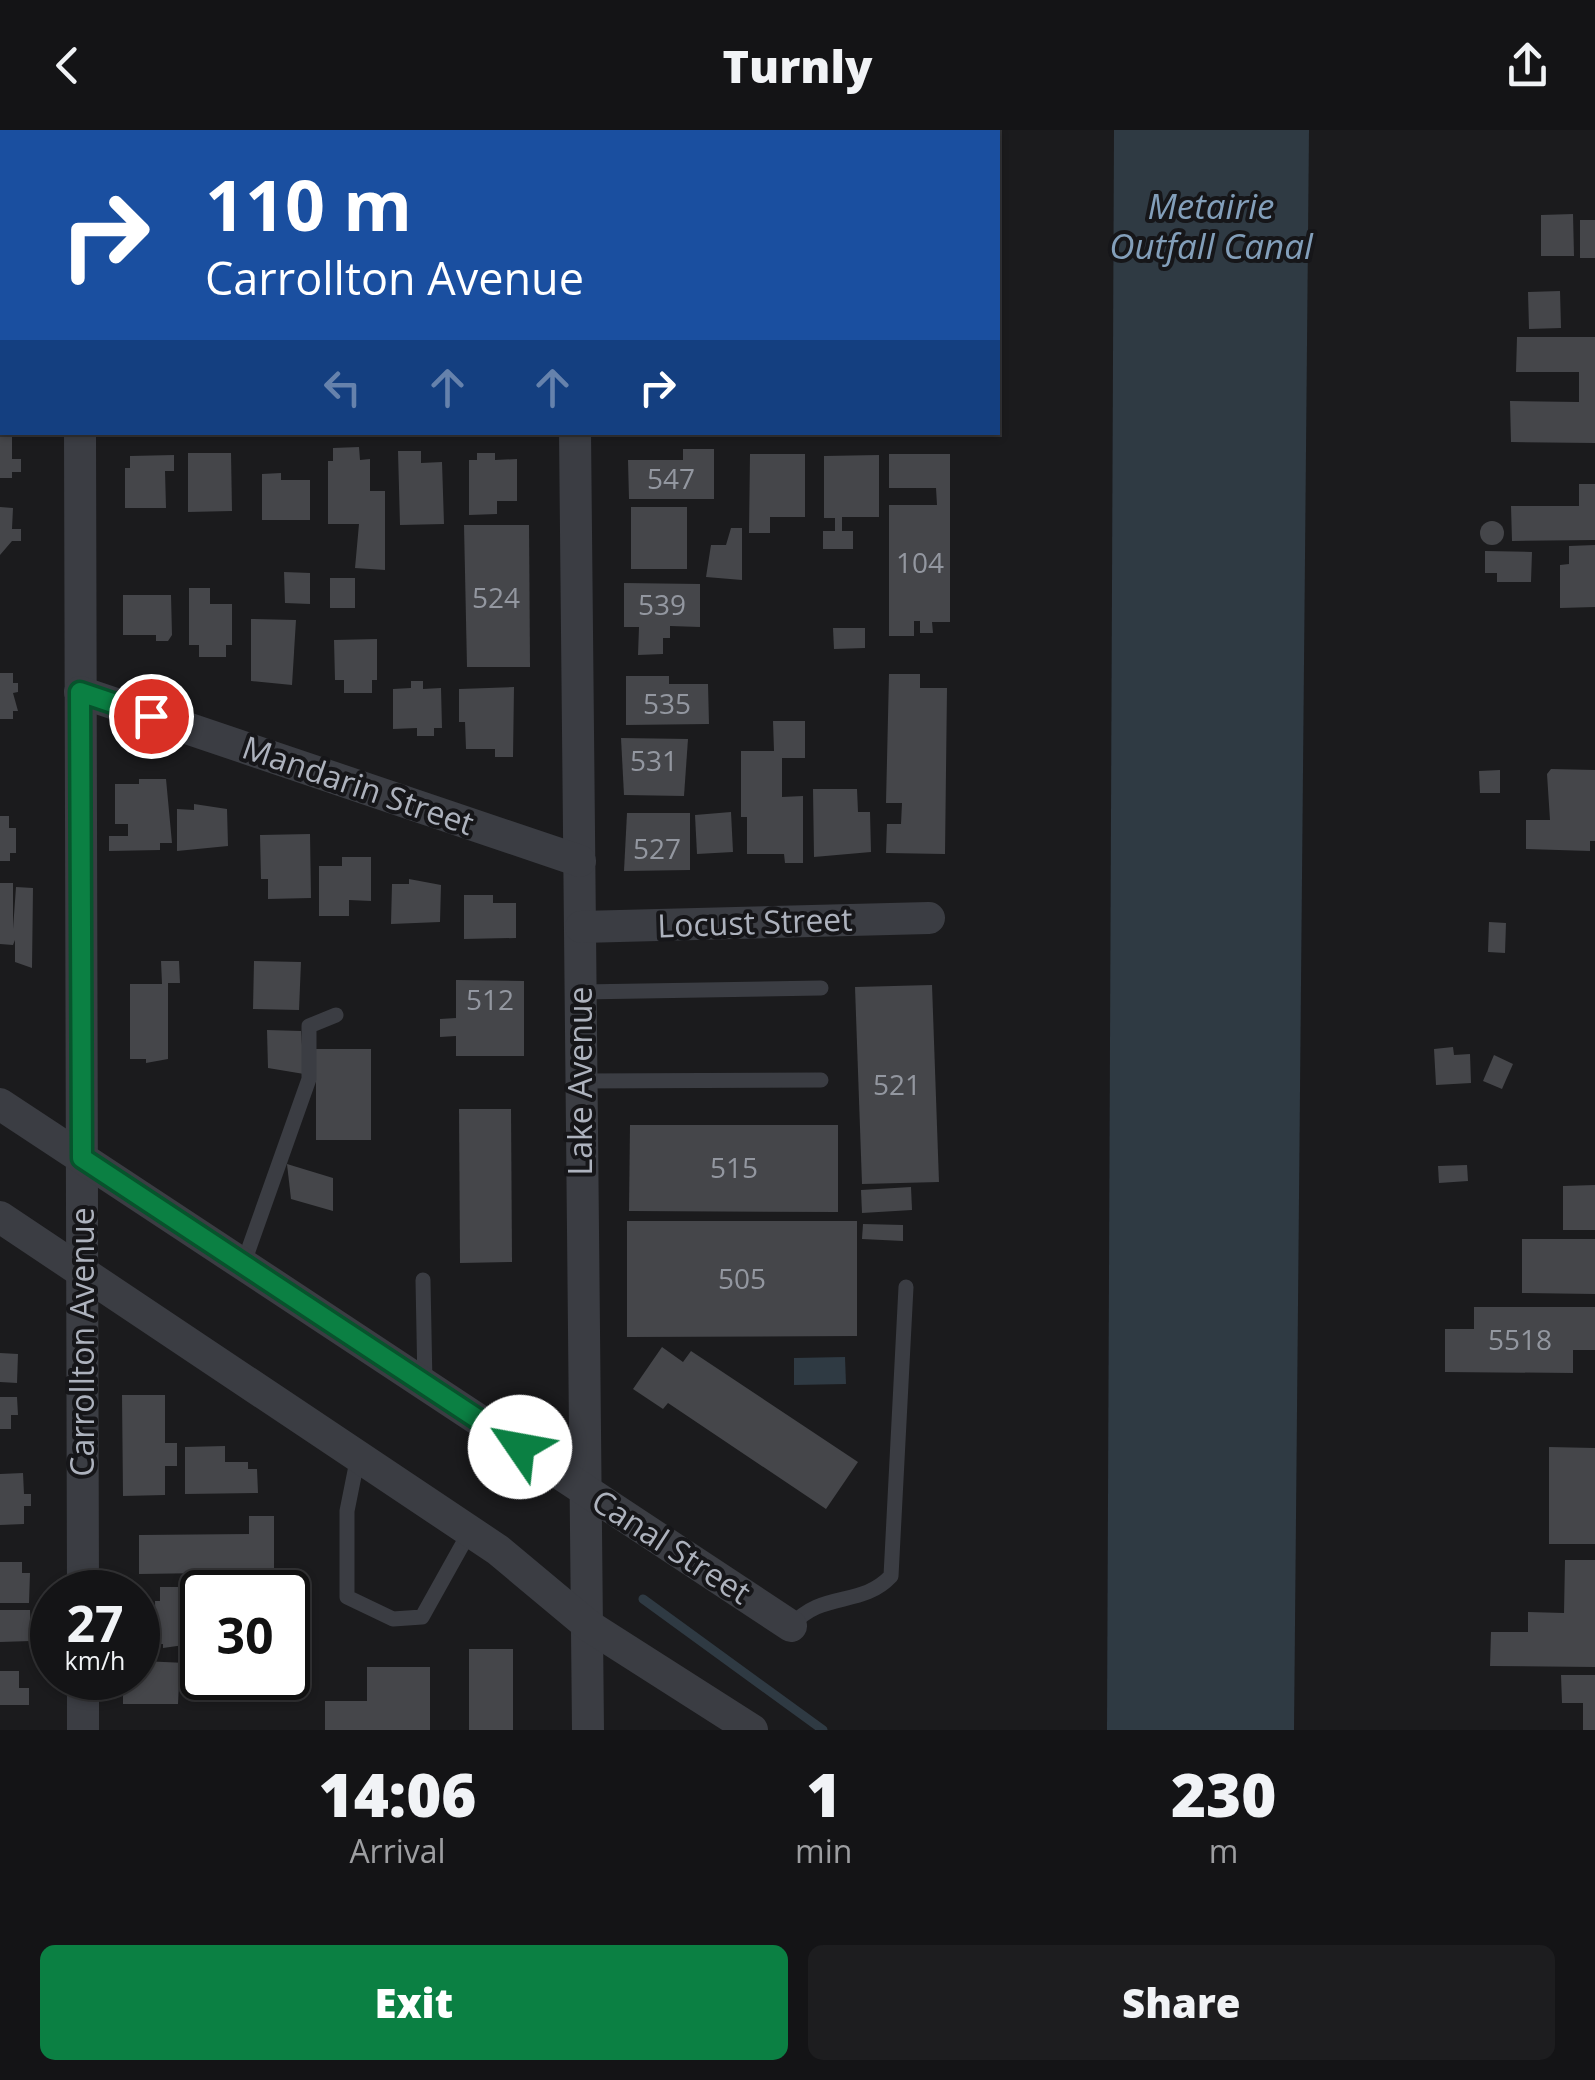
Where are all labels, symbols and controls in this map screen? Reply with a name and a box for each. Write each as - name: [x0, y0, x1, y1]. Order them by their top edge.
- text: Turnly: [723, 35, 873, 96]
- icon: back: [40, 38, 95, 93]
- icon: share: [1500, 38, 1555, 93]
- text: 110 m: [205, 156, 412, 252]
- icon: right: [40, 170, 170, 300]
- water label: Metairie Outfall Canal: [1109, 182, 1314, 269]
- text: Carrollton Avenue: [205, 247, 584, 308]
- icon: left: [315, 360, 370, 415]
- icon: ahead: [420, 360, 475, 415]
- icon: ahead: [525, 360, 580, 415]
- icon: right: [630, 360, 685, 415]
- house number: 547: [647, 459, 695, 497]
- house number: 104: [896, 543, 944, 581]
- house number: 524: [472, 578, 520, 616]
- house number: 539: [638, 585, 686, 623]
- pin: [109, 674, 194, 759]
- house number: 535: [643, 684, 691, 722]
- icon: arrive: [124, 689, 179, 744]
- street label: Mandarin Street: [237, 725, 480, 844]
- house number: 531: [630, 741, 678, 779]
- house number: 527: [633, 829, 681, 867]
- street label: Locust Street: [657, 897, 853, 946]
- house number: 512: [466, 980, 514, 1018]
- street label: Lake Avenue: [558, 987, 601, 1175]
- house number: 521: [873, 1065, 921, 1103]
- house number: 515: [710, 1148, 758, 1186]
- street label: Carrollton Avenue: [60, 1207, 103, 1477]
- house number: 505: [718, 1259, 766, 1297]
- house number: 5518: [1488, 1320, 1552, 1358]
- position arrow: [468, 1395, 572, 1499]
- street label: Canal Street: [584, 1478, 759, 1613]
- speed limit sign: 30: [180, 1570, 310, 1700]
- text: 27: [66, 1589, 124, 1657]
- text: km/h: [65, 1643, 125, 1677]
- text: 14:06: [319, 1753, 477, 1835]
- text: 1: [806, 1753, 841, 1835]
- text: 230: [1171, 1753, 1276, 1835]
- text: Arrival: [349, 1829, 446, 1872]
- text: min: [795, 1829, 852, 1872]
- text: m: [1209, 1829, 1238, 1872]
- button: Exit: [40, 1945, 788, 2060]
- button: Share: [808, 1945, 1555, 2060]

